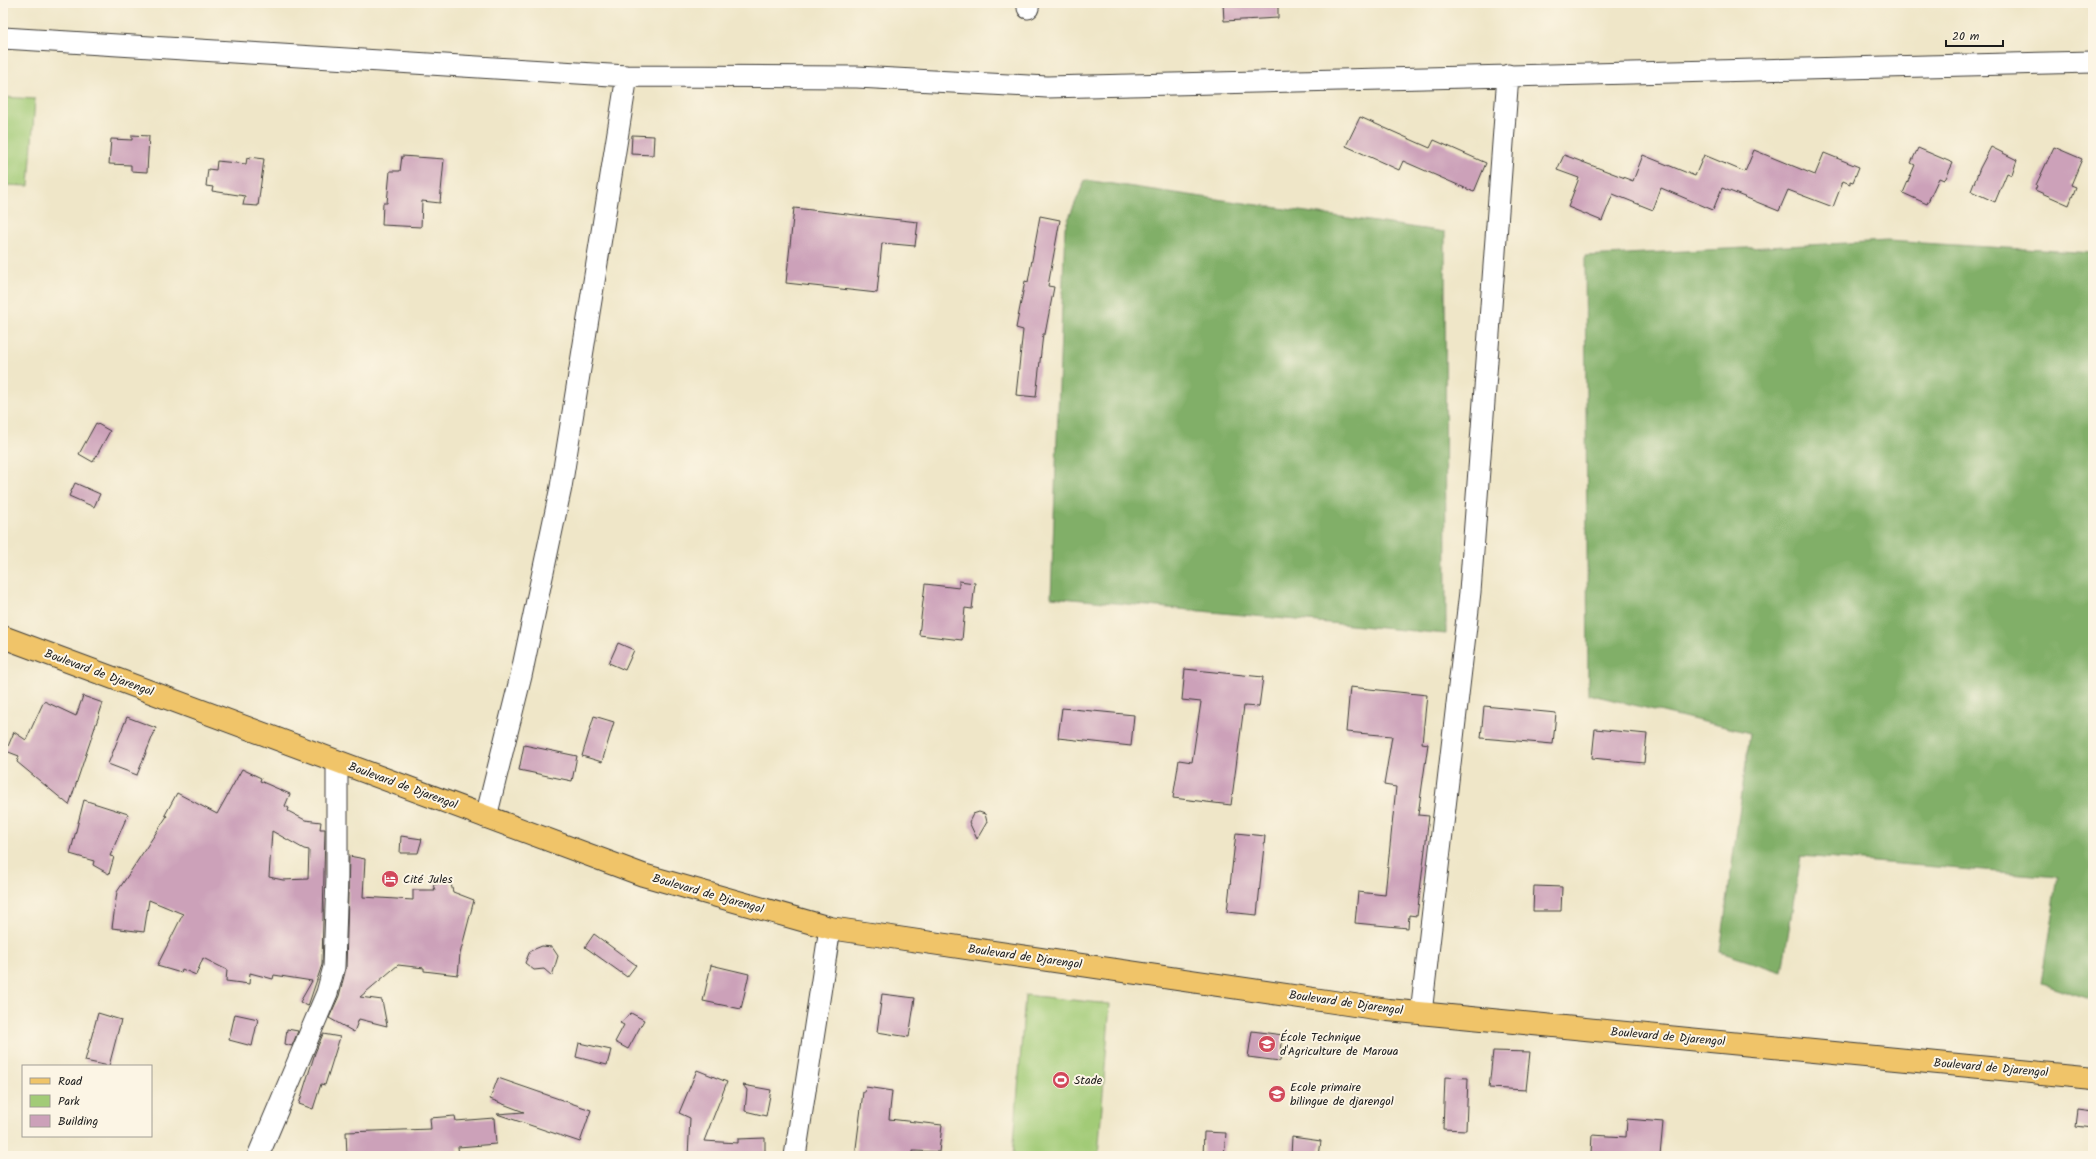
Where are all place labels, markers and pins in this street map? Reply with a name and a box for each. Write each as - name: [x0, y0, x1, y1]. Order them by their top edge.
- hotel icon: Cité Jules: [380, 869, 400, 889]
- place label: Cité Jules: [403, 870, 453, 889]
- place label: École Technique d'Agriculture de Maroua: [1280, 1028, 1399, 1061]
- school or university icon: École Technique d'Agriculture de Maroua: [1257, 1034, 1277, 1054]
- sports icon: Stade: [1051, 1070, 1071, 1090]
- place label: Stade: [1074, 1071, 1103, 1090]
- place label: Ecole primaire bilingue de djarengol: [1290, 1078, 1394, 1111]
- school or university icon: Ecole primaire bilingue de djarengol: [1267, 1084, 1287, 1104]

